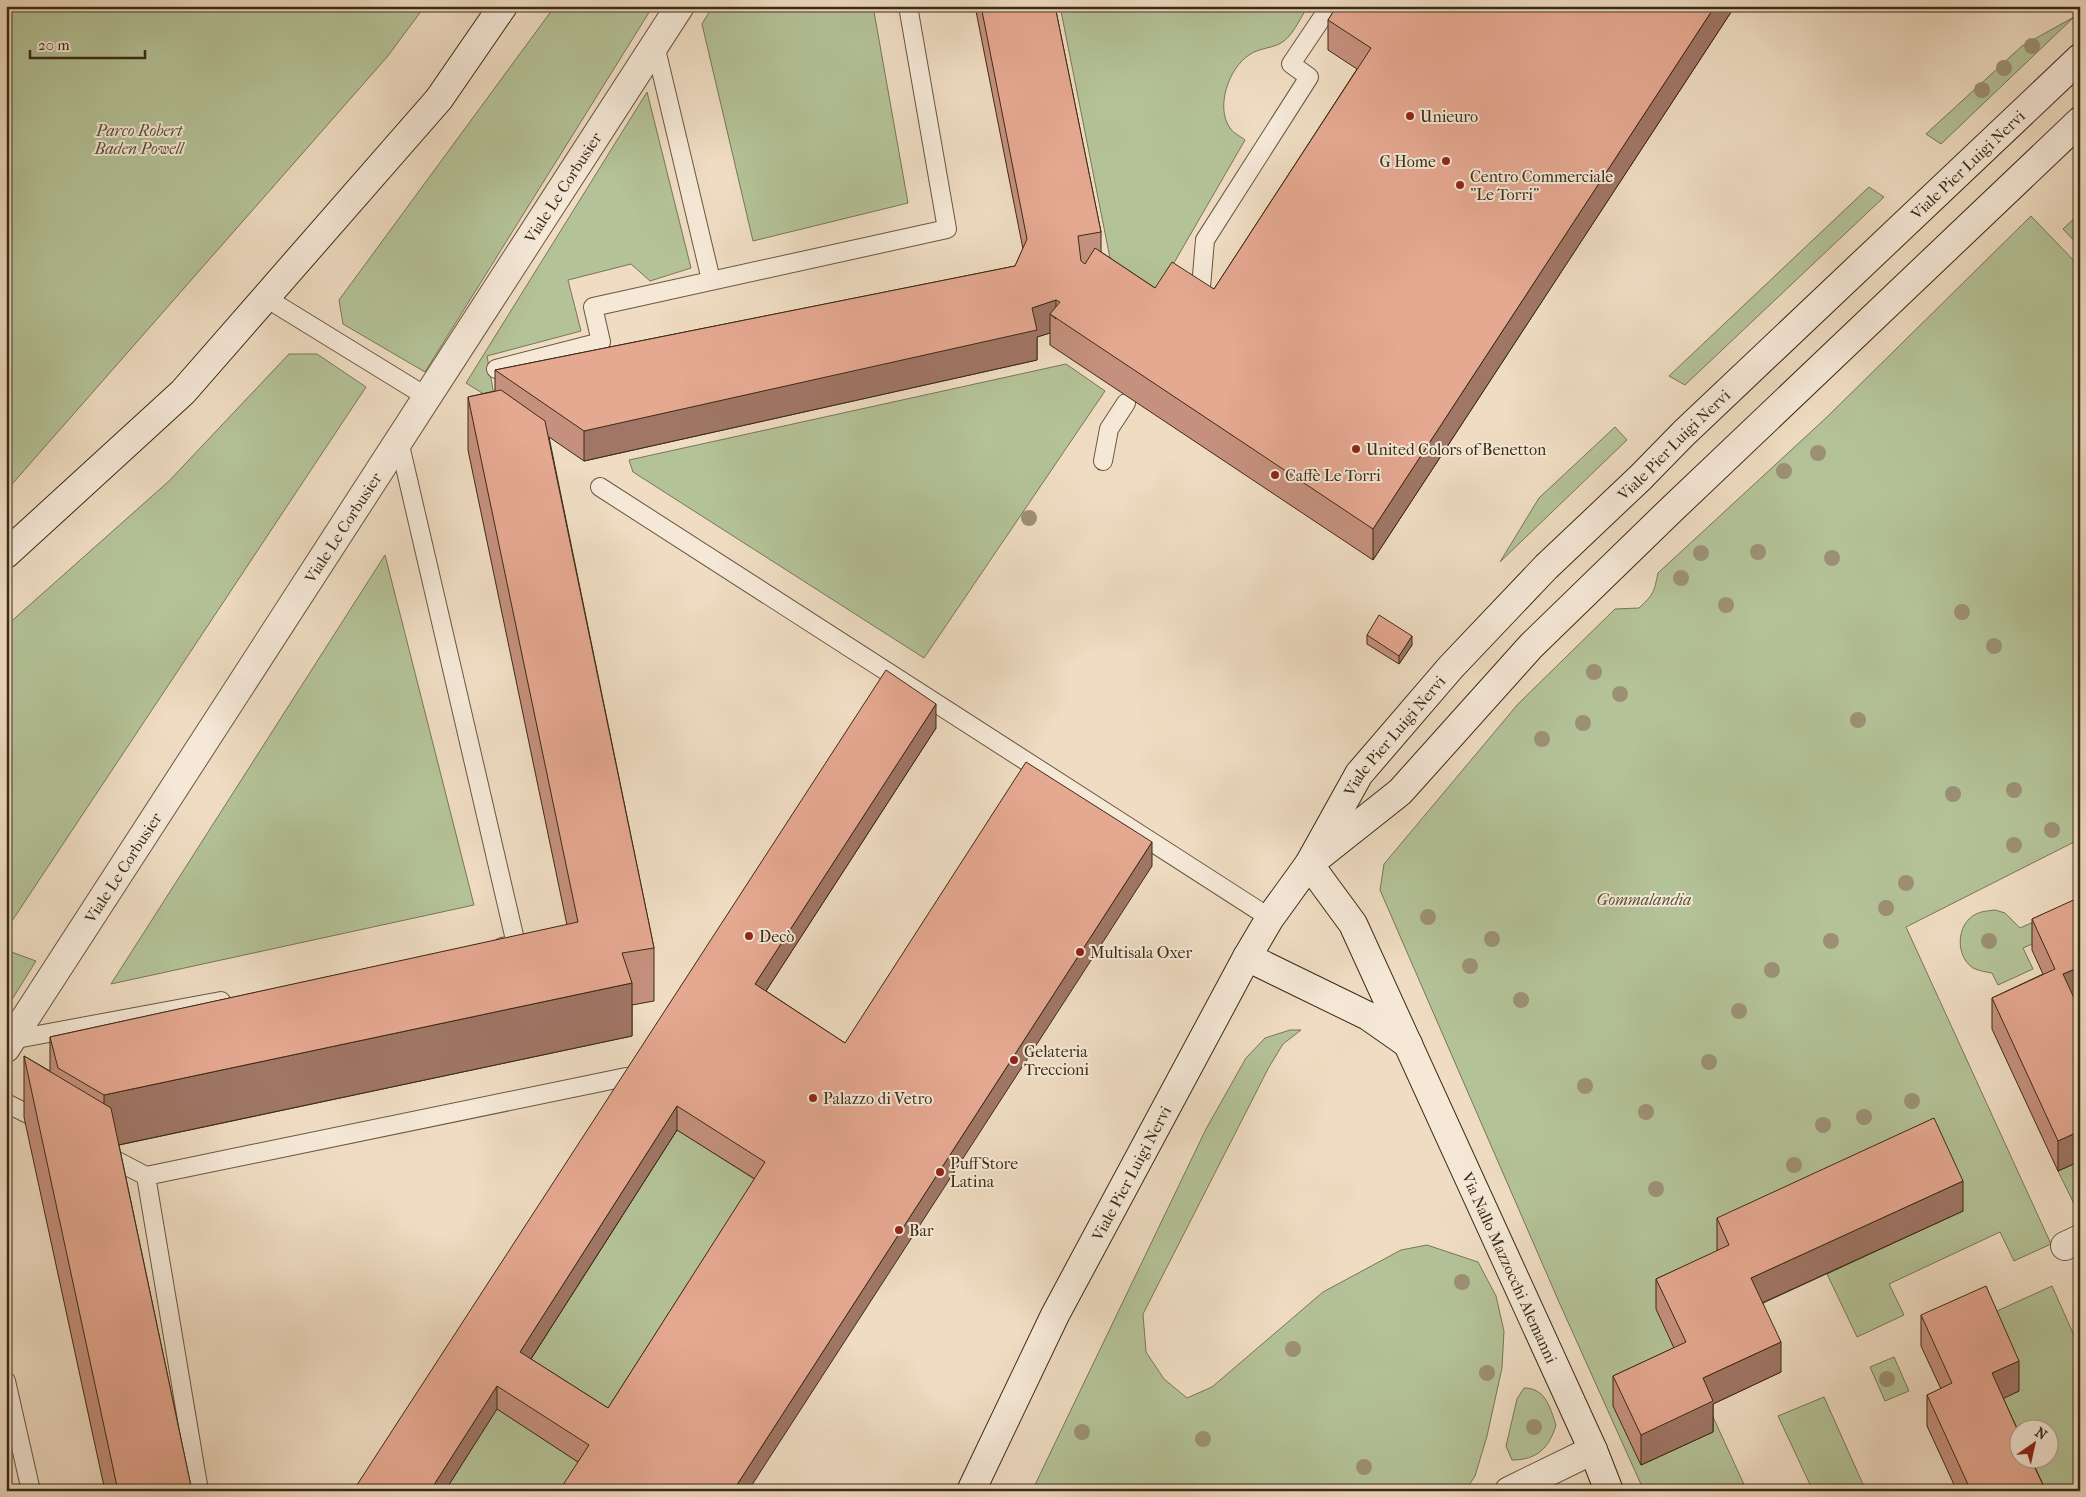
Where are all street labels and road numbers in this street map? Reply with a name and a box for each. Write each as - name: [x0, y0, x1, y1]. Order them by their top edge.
- street label: Viale Pier Luigi Nervi: [1906, 106, 2029, 224]
- street label: Viale Le Corbusier: [520, 129, 606, 247]
- street label: Viale Pier Luigi Nervi: [1613, 385, 1734, 505]
- street label: Viale Le Corbusier: [300, 469, 386, 587]
- street label: Viale Pier Luigi Nervi: [1339, 672, 1450, 800]
- street label: Viale Le Corbusier: [80, 809, 166, 927]
- street label: Viale Pier Luigi Nervi: [1087, 1102, 1176, 1245]
- street label: Via Nallo Mazzocchi Alemanni: [1457, 1168, 1561, 1366]

